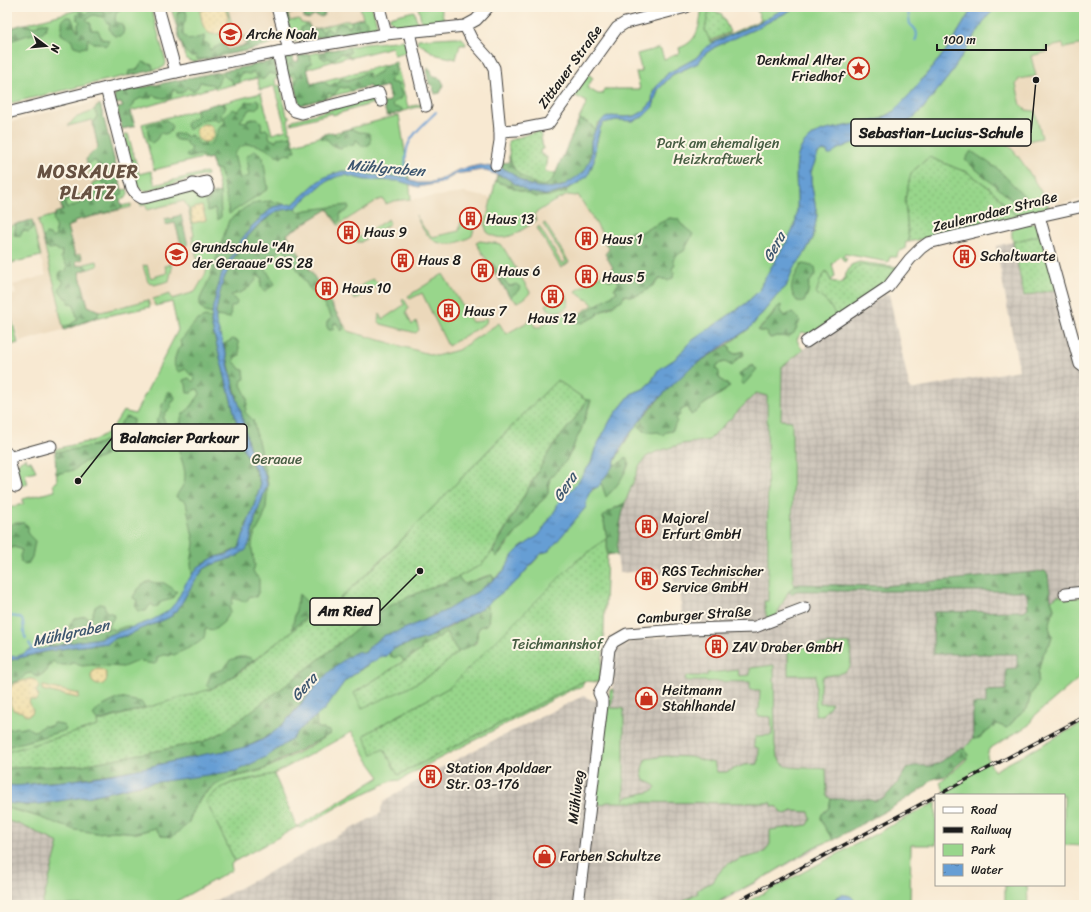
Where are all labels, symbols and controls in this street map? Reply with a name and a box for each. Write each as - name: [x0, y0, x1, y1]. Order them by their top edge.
- street label: Zittauer Straße: [531, 20, 609, 114]
- school or university icon: Arche Noah: [217, 21, 243, 47]
- place label: Arche Noah: [245, 22, 317, 47]
- north arrow: [26, 26, 66, 66]
- scale bar: [937, 26, 1046, 52]
- text: 100 m: [943, 29, 976, 51]
- text: N: [45, 41, 66, 55]
- place label: Denkmal Alter Friedhof: [757, 48, 846, 89]
- place icon: Denkmal Alter Friedhof: [846, 55, 872, 81]
- callout: Sebastian-Lucius-Schule: [851, 119, 1031, 146]
- text: Sebastian-Lucius-Schule: [858, 120, 1024, 146]
- park label: Park am ehemaligen Heizkraftwerk: [657, 131, 780, 172]
- water label: Mühlgraben: [346, 152, 428, 184]
- district label: MOSKAUER PLATZ: [36, 156, 139, 209]
- street label: Zeulenrodaer Straße: [930, 184, 1060, 240]
- building icon: Haus 13: [458, 206, 484, 232]
- place label: Haus 13: [486, 207, 535, 232]
- building icon: Haus 9: [335, 219, 361, 245]
- place label: Haus 9: [364, 220, 408, 245]
- water label: Gera: [755, 225, 794, 267]
- building icon: Haus 1: [574, 226, 600, 252]
- place label: Haus 1: [602, 227, 643, 252]
- place label: Grundschule "An der Geraaue" GS 28: [192, 235, 314, 276]
- school or university icon: Grundschule "An der Geraaue" GS 28: [164, 242, 190, 268]
- building icon: Schaltwarte: [951, 243, 977, 269]
- place label: Schaltwarte: [980, 244, 1056, 269]
- building icon: Haus 8: [389, 247, 415, 273]
- place label: Haus 8: [418, 248, 462, 273]
- building icon: Haus 6: [470, 258, 496, 284]
- place label: Haus 6: [498, 259, 541, 284]
- building icon: Haus 5: [574, 264, 600, 290]
- place label: Haus 5: [602, 265, 646, 290]
- building icon: Haus 10: [314, 275, 340, 301]
- place label: Haus 10: [342, 276, 392, 301]
- building icon: Haus 12: [539, 283, 565, 309]
- building icon: Haus 7: [435, 298, 461, 324]
- place label: Haus 7: [464, 299, 508, 324]
- place label: Haus 12: [528, 306, 576, 331]
- callout: Balancier Parkour: [112, 424, 247, 451]
- text: Balancier Parkour: [120, 425, 240, 451]
- park label: Geraaue: [252, 447, 302, 472]
- water label: Gera: [546, 465, 586, 507]
- place label: Majorel Erfurt GmbH: [662, 506, 742, 547]
- building icon: Majorel Erfurt GmbH: [633, 513, 659, 539]
- place label: RGS Technischer Service GmbH: [662, 559, 764, 600]
- building icon: RGS Technischer Service GmbH: [634, 566, 660, 592]
- callout: Am Ried: [310, 598, 380, 625]
- text: Am Ried: [317, 598, 373, 624]
- street label: Camburger Straße: [636, 599, 752, 631]
- water label: Mühlgraben: [30, 612, 113, 654]
- park label: Teichmannshof: [511, 632, 604, 657]
- building icon: ZAV Draber GmbH: [703, 634, 729, 660]
- place label: ZAV Draber GmbH: [732, 635, 843, 660]
- water label: Gera: [284, 665, 326, 707]
- place label: Heitmann Stahlhandel: [662, 678, 736, 719]
- shop icon: Heitmann Stahlhandel: [634, 685, 660, 711]
- place label: Station Apoldaer Str. 03-176: [446, 756, 552, 797]
- building icon: Station Apoldaer Str. 03-176: [417, 763, 443, 789]
- street label: Mühlweg: [560, 769, 592, 825]
- legend: [935, 794, 1065, 886]
- text: Road: [971, 799, 998, 821]
- text: Railway: [971, 819, 1012, 841]
- text: Park: [971, 839, 996, 861]
- shop icon: Farben Schultze: [532, 843, 558, 869]
- place label: Farben Schultze: [560, 844, 661, 869]
- text: Water: [971, 859, 1004, 881]

